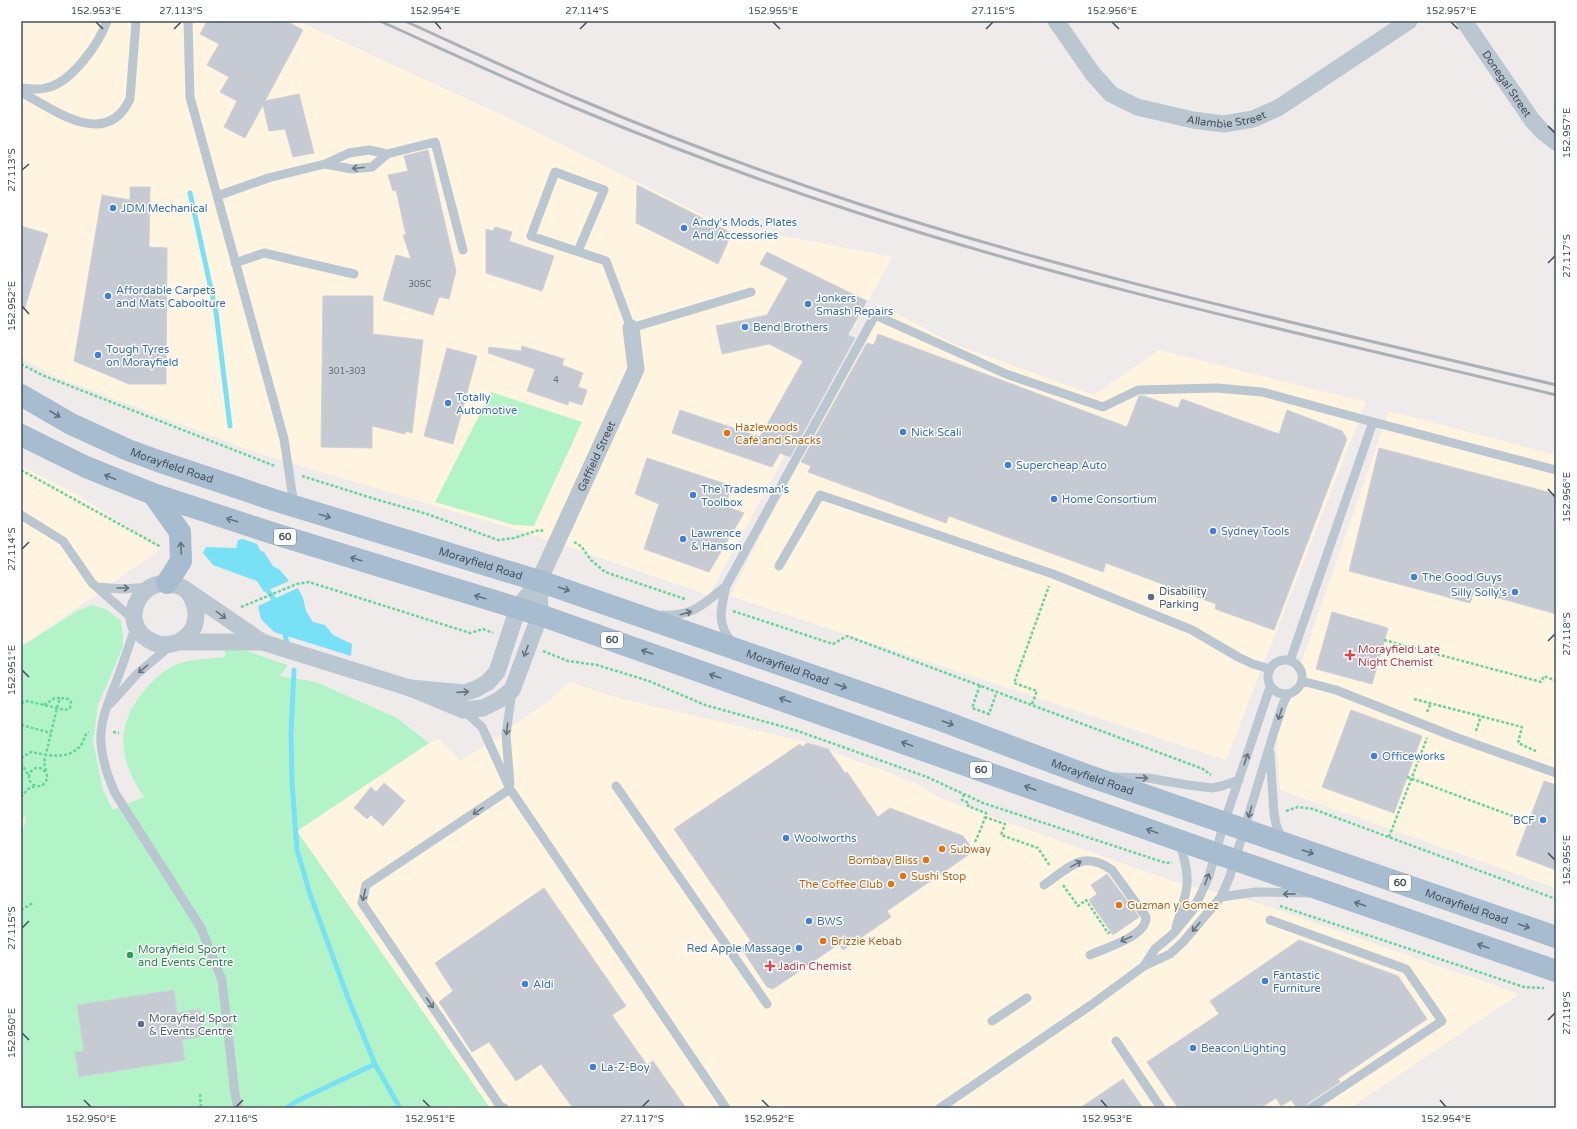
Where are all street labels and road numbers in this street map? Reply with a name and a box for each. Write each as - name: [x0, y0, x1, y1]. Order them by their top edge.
- street label: Donegal Street: [1480, 48, 1534, 119]
- street label: Allambie Street: [1185, 108, 1268, 131]
- street label: Gaffield Street: [574, 419, 618, 493]
- street label: Morayfield Road: [129, 445, 215, 486]
- road number: 60: [274, 529, 296, 545]
- street label: Morayfield Road: [437, 544, 524, 582]
- road number: 60: [601, 632, 623, 648]
- street label: Morayfield Road: [744, 647, 831, 687]
- street label: Morayfield Road: [1049, 756, 1136, 797]
- road number: 60: [970, 762, 992, 778]
- road number: 60: [1389, 875, 1411, 891]
- street label: Morayfield Road: [1423, 886, 1510, 927]

